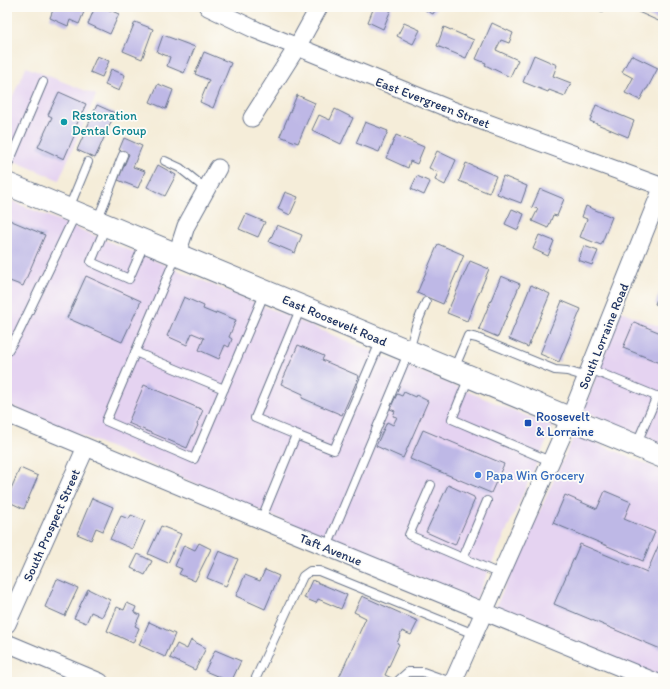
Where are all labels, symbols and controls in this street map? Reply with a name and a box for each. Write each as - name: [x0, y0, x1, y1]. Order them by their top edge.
- street label: East Evergreen Street: [373, 74, 492, 131]
- place label: Restoration Dental Group: [72, 108, 146, 138]
- marker: Restoration Dental Group: [59, 117, 69, 127]
- street label: South Lorraine Road: [575, 281, 632, 391]
- street label: East Roosevelt Road: [280, 292, 390, 349]
- place label: Roosevelt & Lorraine: [536, 409, 594, 439]
- marker: Roosevelt & Lorraine: [523, 418, 533, 428]
- street label: South Prospect Street: [20, 467, 83, 584]
- place label: Papa Win Grocery: [486, 468, 584, 483]
- marker: Papa Win Grocery: [473, 470, 483, 480]
- street label: Taft Avenue: [297, 530, 364, 569]

